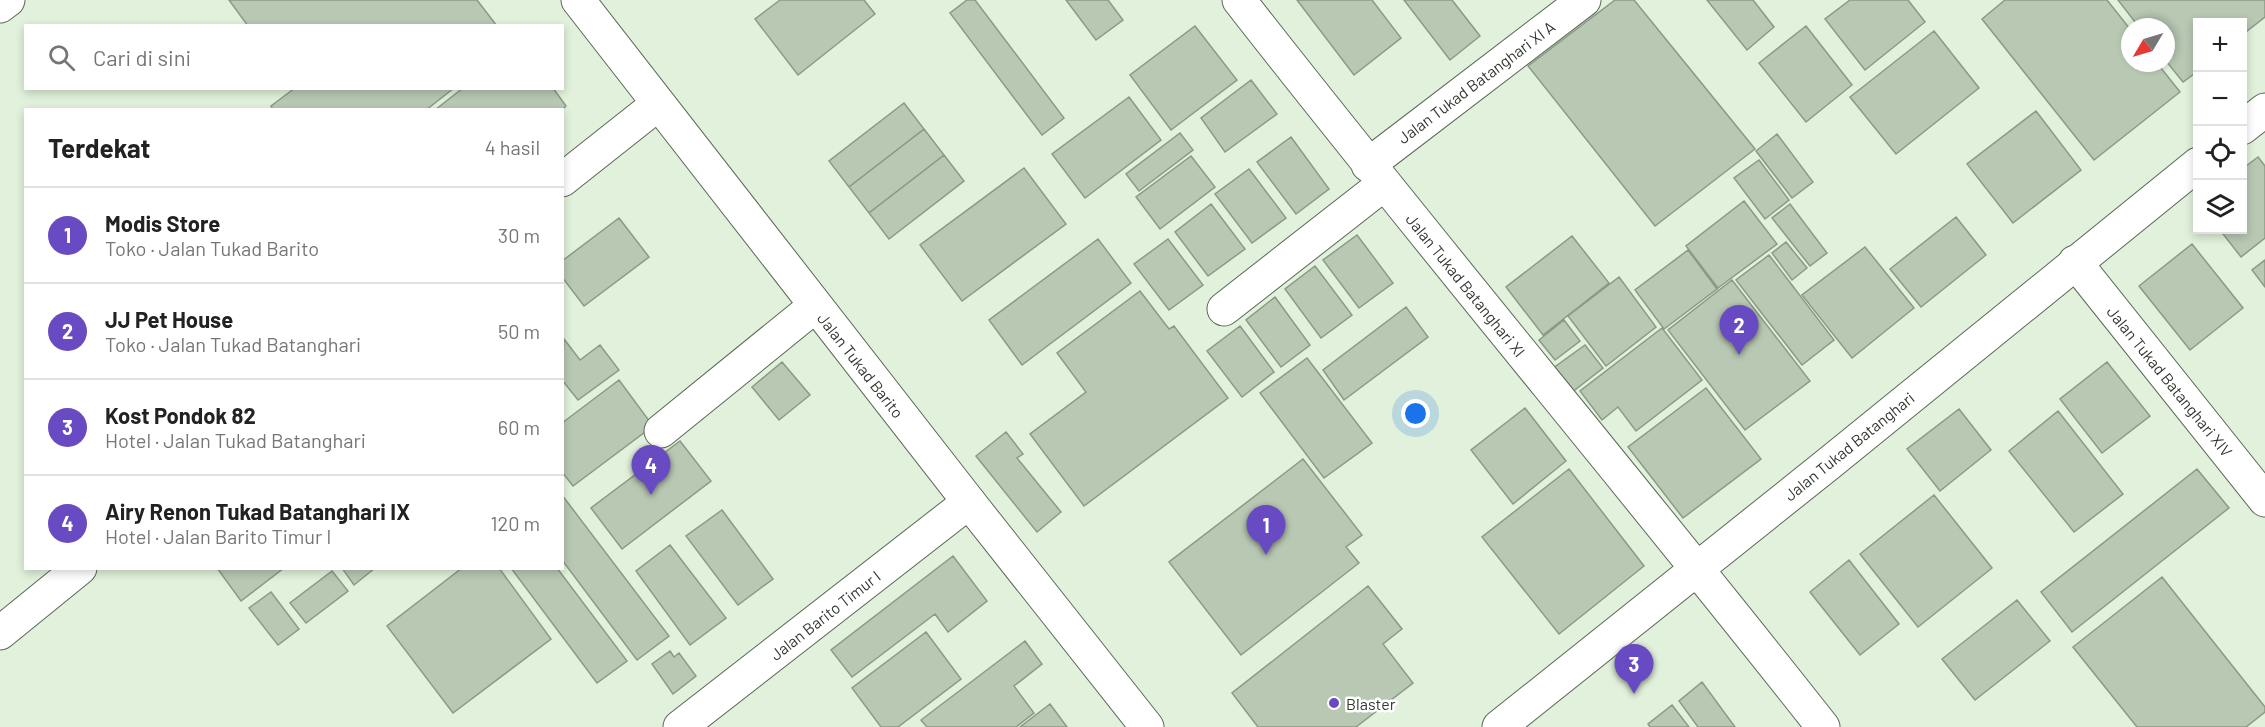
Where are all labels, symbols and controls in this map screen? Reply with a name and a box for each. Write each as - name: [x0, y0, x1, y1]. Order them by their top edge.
- street label: Jalan Tukad Batanghari XI A: [1394, 17, 1558, 147]
- north arrow: [2121, 18, 2175, 72]
- map controls: [2193, 18, 2247, 234]
- button: +: [2193, 18, 2247, 72]
- search box: [24, 24, 564, 90]
- icon: search: [45, 41, 78, 74]
- text: Cari di sini: [93, 44, 191, 70]
- button: −: [2193, 72, 2247, 126]
- button: locate: [2193, 126, 2247, 180]
- text: Terdekat: [48, 132, 150, 163]
- text: 4 hasil: [485, 135, 540, 159]
- button: layers: [2193, 180, 2247, 234]
- text: Modis Store: [105, 210, 220, 236]
- street label: Jalan Tukad Batanghari XI: [1402, 210, 1530, 360]
- text: 1: [64, 223, 71, 247]
- text: 30 m: [498, 223, 540, 247]
- text: Toko · Jalan Tukad Barito: [105, 236, 319, 260]
- street label: Jalan Tukad Batanghari XIV: [2103, 302, 2237, 460]
- text: JJ Pet House: [105, 306, 233, 332]
- pin: 2: [1720, 306, 1758, 355]
- street label: Jalan Tukad Barito: [814, 309, 908, 421]
- text: 2: [62, 319, 73, 343]
- text: 50 m: [498, 319, 540, 343]
- text: Toko · Jalan Tukad Batanghari: [105, 332, 361, 356]
- street label: Jalan Tukad Batanghari: [1780, 388, 1918, 504]
- your location: [1401, 399, 1430, 428]
- text: Kost Pondok 82: [105, 402, 256, 428]
- text: 3: [62, 415, 73, 439]
- text: 60 m: [498, 415, 540, 439]
- text: Hotel · Jalan Tukad Batanghari: [105, 428, 366, 452]
- pin: 4: [632, 446, 670, 495]
- text: Airy Renon Tukad Batanghari IX: [105, 498, 410, 524]
- pin: 1: [1246, 506, 1286, 555]
- text: 4: [61, 511, 74, 535]
- text: 120 m: [490, 511, 540, 535]
- text: Hotel · Jalan Barito Timur I: [105, 524, 331, 548]
- street label: Jalan Barito Timur I: [766, 566, 884, 664]
- pin: 3: [1614, 644, 1654, 694]
- place label: Blaster: [1346, 694, 1396, 713]
- marker: Blaster: [1327, 696, 1341, 710]

